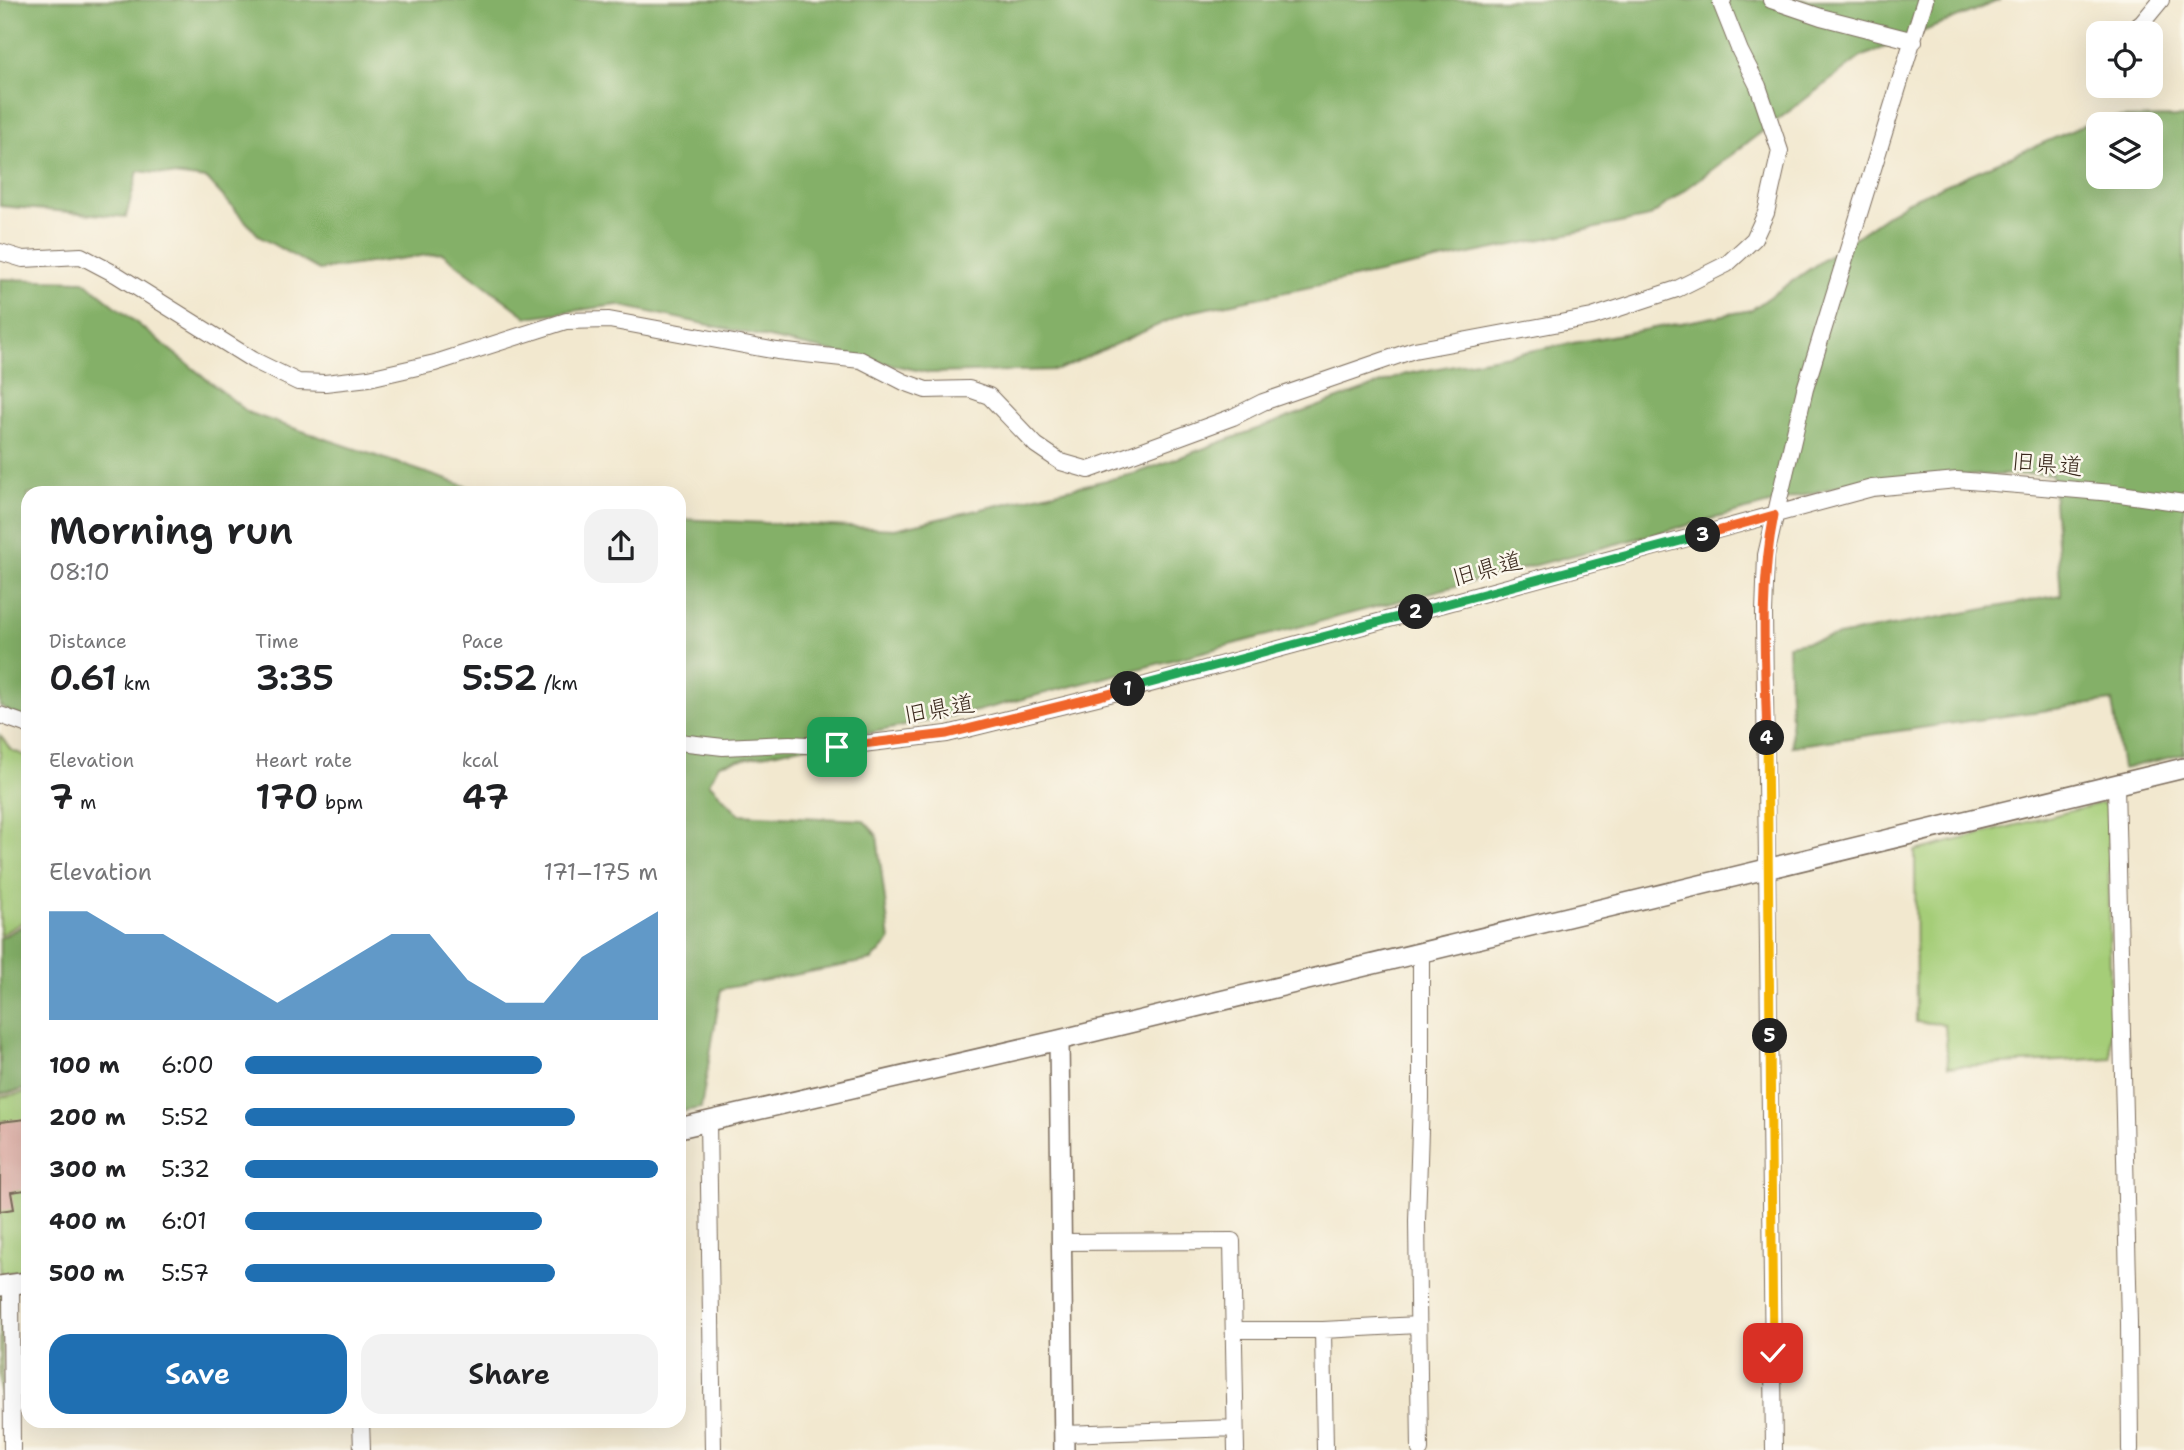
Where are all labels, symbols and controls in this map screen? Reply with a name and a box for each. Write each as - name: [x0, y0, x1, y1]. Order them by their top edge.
- map controls: [2086, 21, 2163, 189]
- button: locate: [2086, 21, 2163, 98]
- button: layers: [2086, 112, 2163, 189]
- street label: 旧県道: [2010, 445, 2084, 483]
- text: Morning run: [49, 505, 293, 556]
- button: share: [584, 509, 658, 583]
- pin: 3: [1686, 518, 1720, 552]
- text: 3: [1696, 522, 1709, 547]
- street label: 旧県道: [1448, 544, 1526, 594]
- text: 08:10: [49, 557, 110, 587]
- pin: 2: [1398, 594, 1434, 630]
- text: 2: [1409, 599, 1422, 624]
- text: Distance: [49, 629, 127, 654]
- text: Time: [255, 629, 299, 654]
- text: Pace: [462, 629, 503, 654]
- text: 0.61: [49, 654, 117, 701]
- text: 3:35: [255, 654, 334, 701]
- text: 5:52: [462, 654, 538, 701]
- text: km: [117, 671, 150, 696]
- text: /km: [538, 671, 578, 696]
- pin: 1: [1110, 672, 1146, 706]
- text: 1: [1123, 676, 1132, 701]
- street label: 旧県道: [901, 687, 977, 731]
- pin: [807, 717, 867, 777]
- pin: 4: [1750, 720, 1784, 756]
- text: 4: [1760, 725, 1773, 750]
- icon: arrive: [818, 728, 856, 766]
- text: Elevation: [49, 748, 134, 773]
- text: Heart rate: [255, 748, 352, 773]
- text: kcal: [462, 748, 499, 773]
- text: 7: [49, 773, 74, 820]
- text: 170: [255, 773, 318, 820]
- text: 47: [462, 773, 509, 820]
- text: m: [74, 790, 96, 815]
- text: bpm: [318, 790, 363, 815]
- text: Elevation: [49, 857, 152, 887]
- text: 171–175 m: [544, 857, 658, 887]
- pin: 5: [1752, 1018, 1788, 1054]
- text: 5: [1764, 1023, 1775, 1048]
- text: 100 m: [49, 1050, 120, 1080]
- text: 6:00: [161, 1050, 214, 1080]
- text: 200 m: [49, 1102, 126, 1132]
- text: 5:52: [161, 1102, 209, 1132]
- text: 300 m: [49, 1154, 126, 1184]
- text: 5:32: [161, 1154, 210, 1184]
- text: 400 m: [49, 1206, 126, 1236]
- text: 6:01: [161, 1206, 207, 1236]
- text: 500 m: [49, 1258, 124, 1288]
- text: 5:57: [161, 1258, 209, 1288]
- pin: [1743, 1323, 1803, 1383]
- button: Save: [49, 1334, 347, 1414]
- button: Share: [361, 1334, 658, 1414]
- icon: check: [1754, 1334, 1792, 1372]

